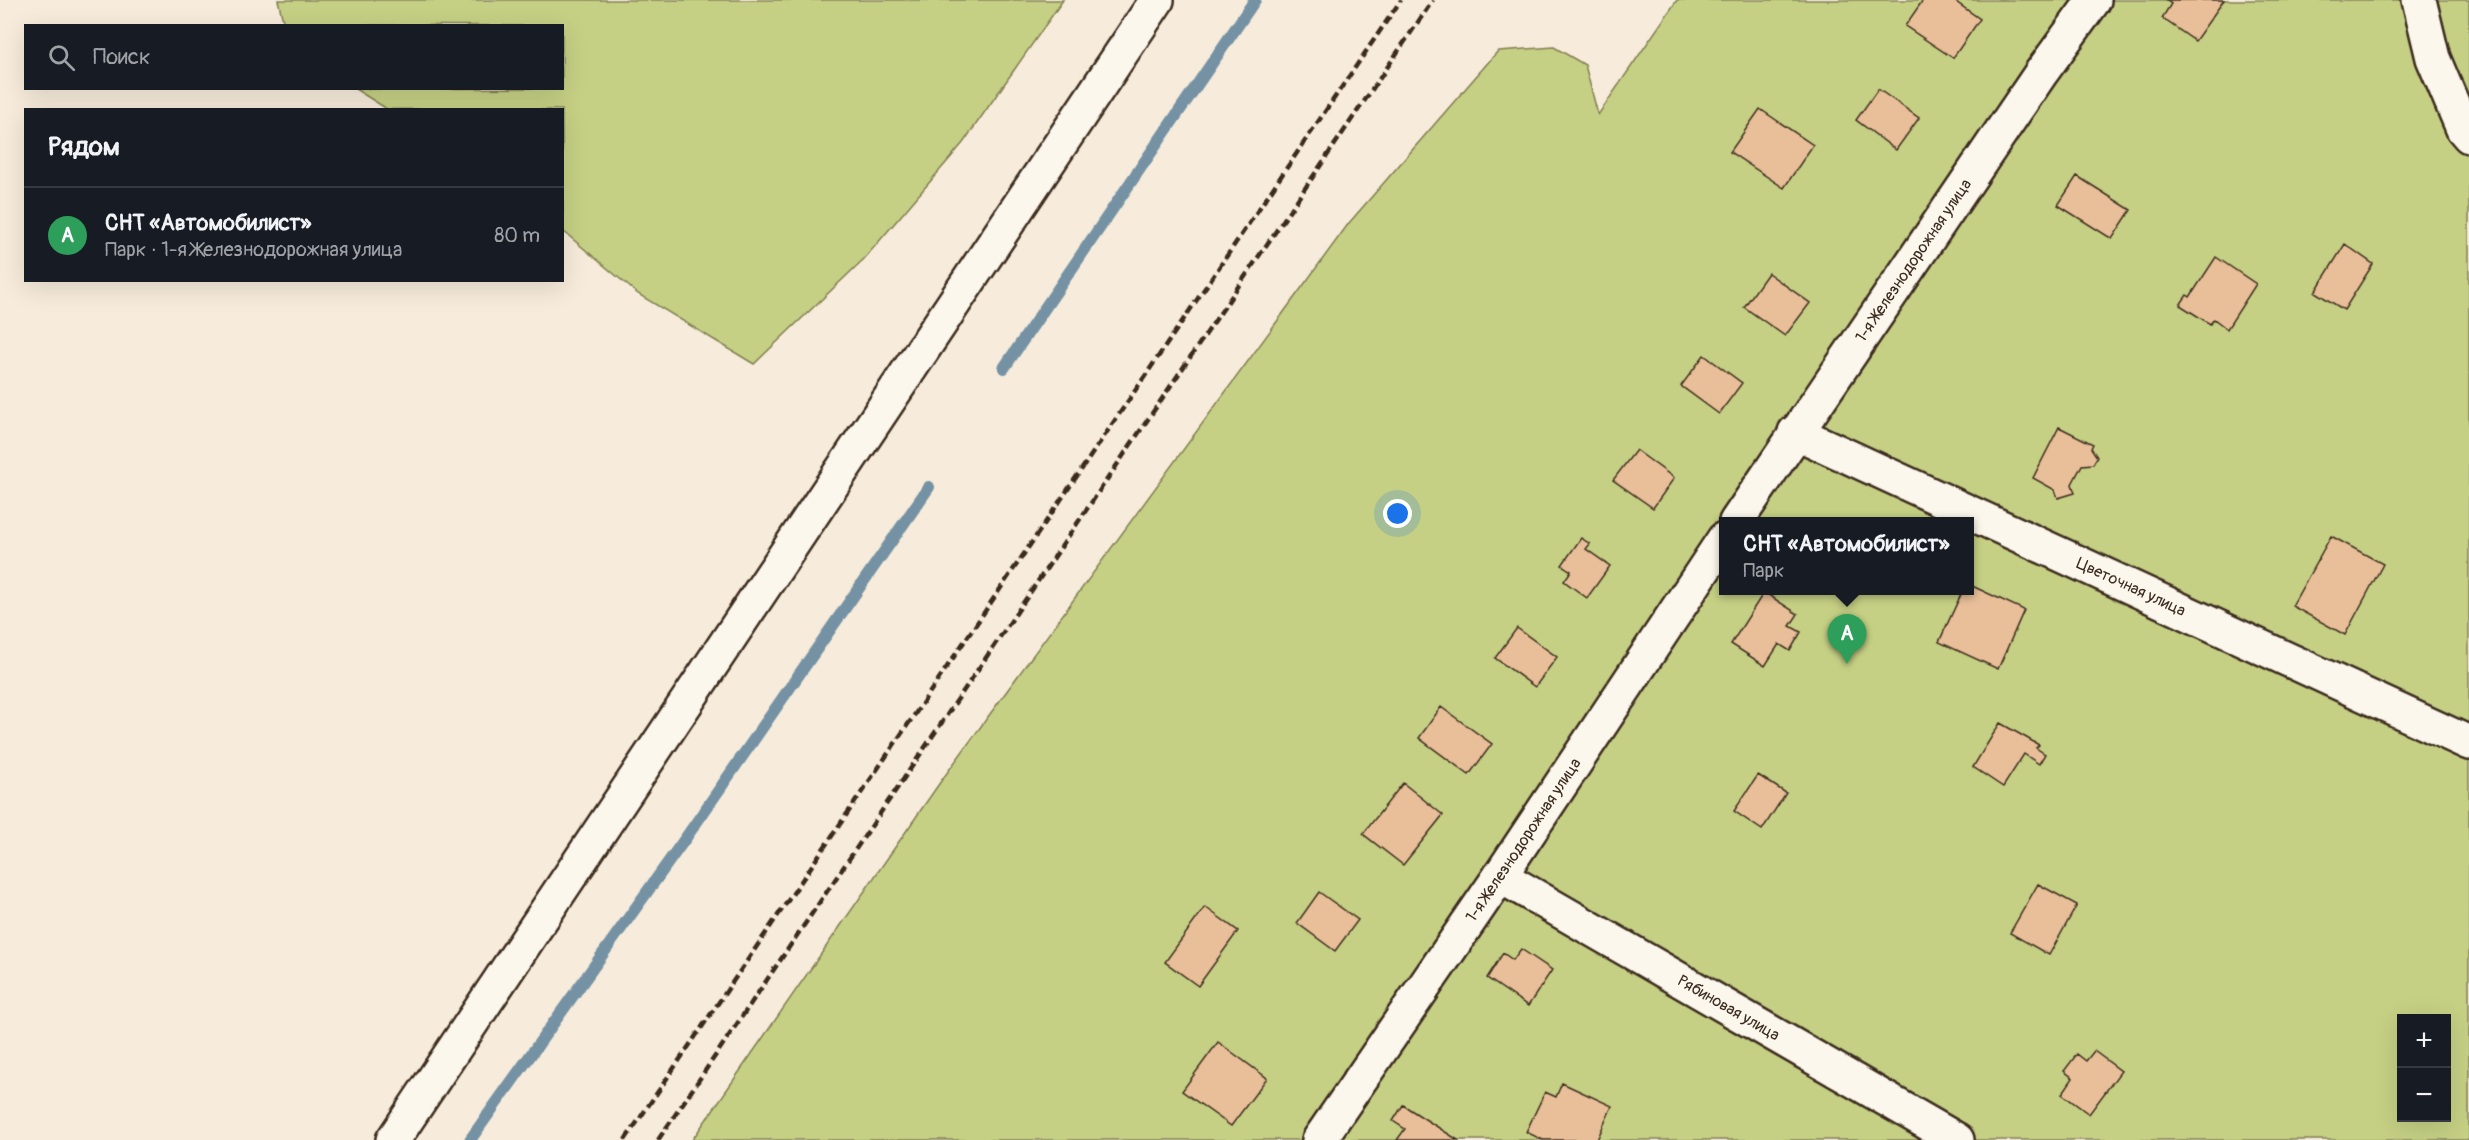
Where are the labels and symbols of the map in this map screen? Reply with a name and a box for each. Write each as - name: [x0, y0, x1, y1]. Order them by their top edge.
- street label: 1-я Железнодорожная улица: [1851, 175, 1976, 346]
- your location: [1383, 499, 1412, 528]
- street label: Цветочная улица: [2073, 553, 2189, 621]
- pin: A: [1828, 614, 1866, 664]
- street label: 1-я Железнодорожная улица: [1461, 754, 1586, 926]
- street label: Рябиновая улица: [1674, 971, 1783, 1045]

